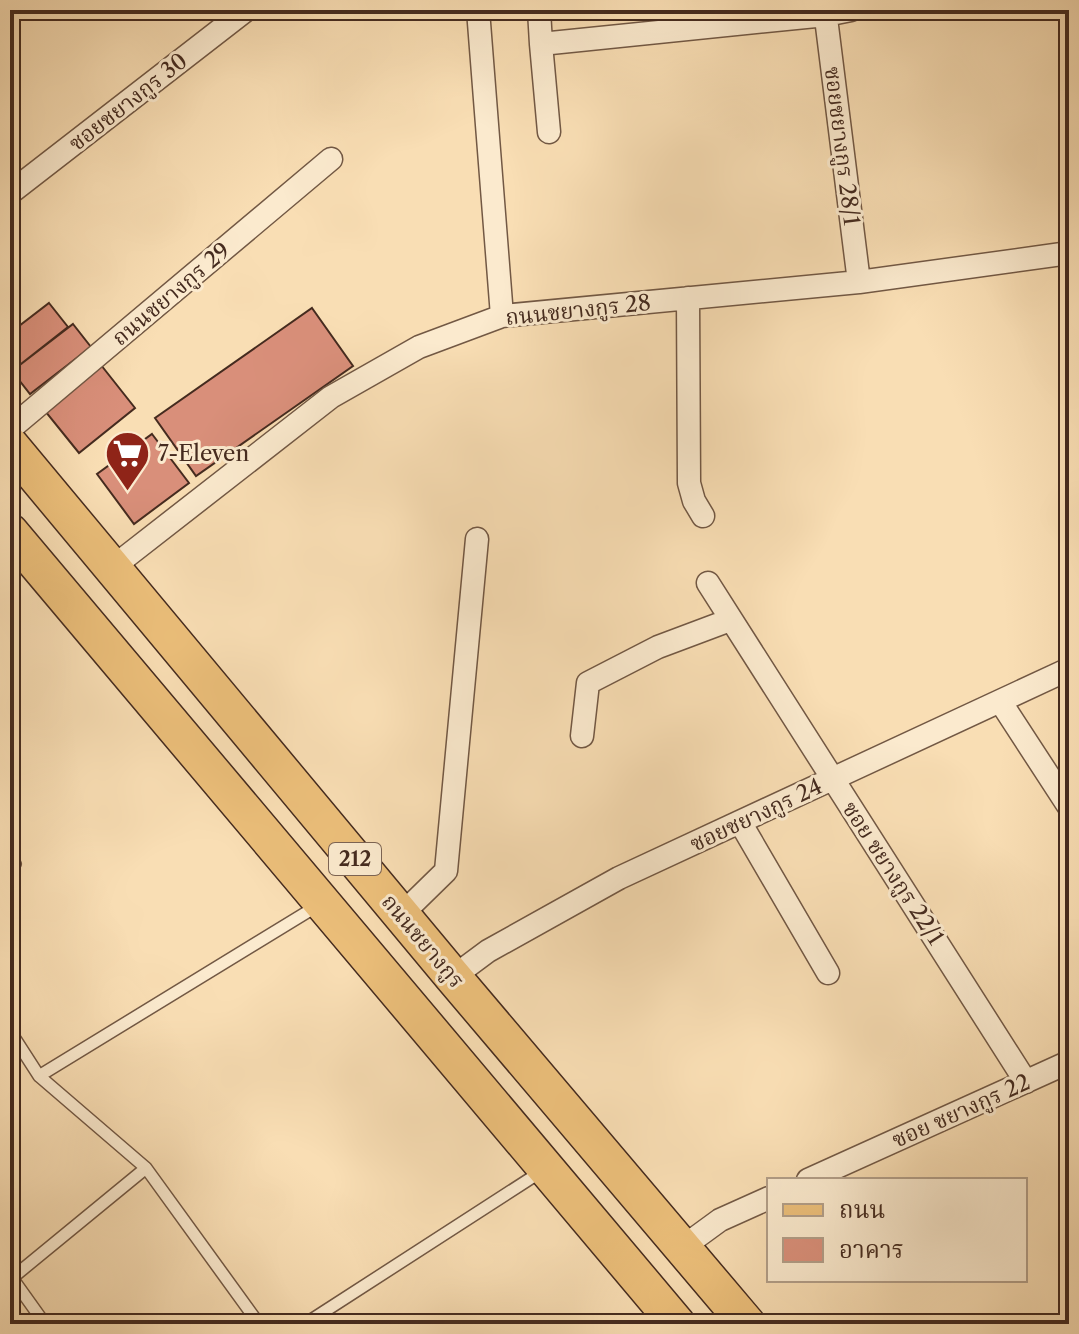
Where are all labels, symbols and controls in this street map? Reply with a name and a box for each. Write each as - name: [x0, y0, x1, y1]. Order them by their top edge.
- street label: ซอยชยางกูร 30: [63, 47, 193, 157]
- street label: ซอยชยางกูร 28/1: [819, 65, 865, 227]
- street label: ถนนชยางกูร 29: [106, 237, 236, 351]
- street label: ถนนชยางกูร 28: [504, 289, 652, 331]
- supermarket icon: 7-Eleven: [103, 429, 151, 492]
- place label: 7-Eleven: [158, 440, 249, 467]
- street label: ซอยชยางกูร 24: [686, 773, 826, 857]
- street label: ซอย ชยางกูร 22/1: [837, 796, 949, 950]
- road number: 212: [329, 843, 381, 875]
- street label: ถนนชยางกูร: [376, 888, 470, 994]
- street label: ซอย ชยางกูร 22: [888, 1068, 1034, 1154]
- legend: [767, 1178, 1027, 1282]
- text: ถนน: [839, 1195, 885, 1224]
- text: อาคาร: [839, 1235, 904, 1264]

